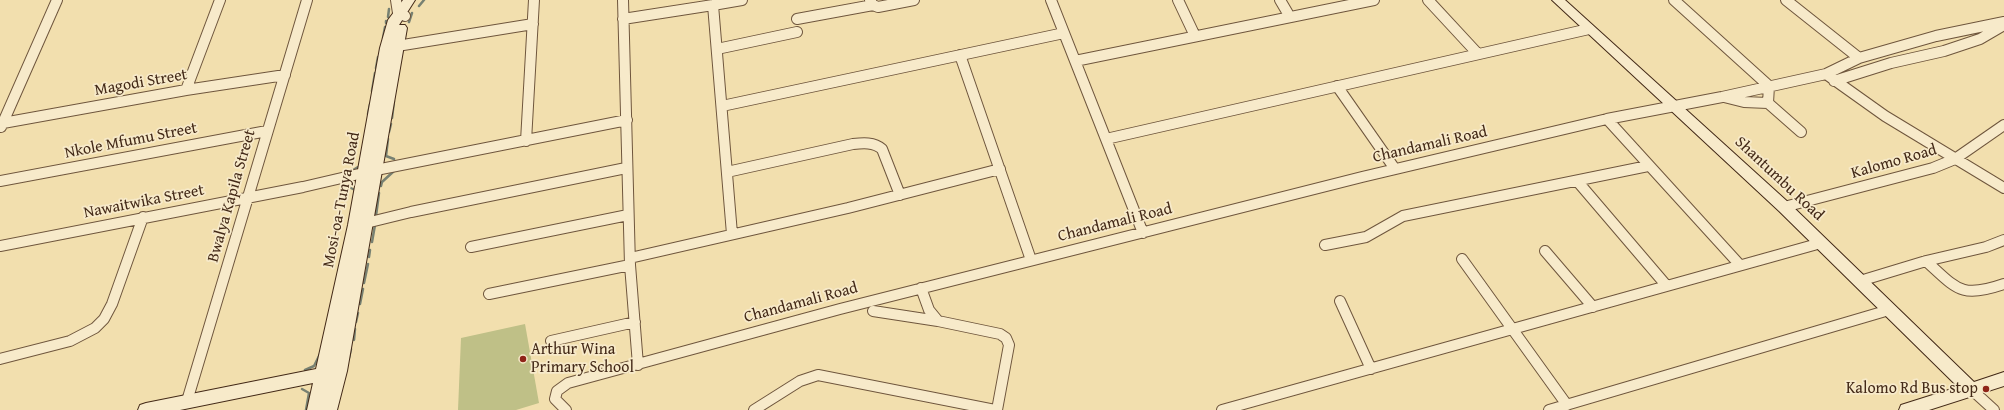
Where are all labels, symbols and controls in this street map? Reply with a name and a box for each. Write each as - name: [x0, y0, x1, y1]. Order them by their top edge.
- street label: Magodi Street: [93, 65, 189, 101]
- street label: Nkole Mfumu Street: [63, 119, 199, 163]
- street label: Chandamali Road: [1371, 122, 1489, 168]
- street label: Bwalya Kapila Street: [204, 127, 260, 265]
- street label: Mosi-oa-Tunya Road: [319, 131, 365, 269]
- street label: Shantumbu Road: [1731, 133, 1827, 225]
- street label: Kalomo Road: [1849, 141, 1939, 183]
- street label: Nawaitwika Street: [82, 181, 206, 223]
- street label: Chandamali Road: [1056, 200, 1174, 246]
- street label: Chandamali Road: [742, 279, 860, 327]
- place label: Arthur Wina Primary School: [531, 340, 634, 378]
- marker: Arthur Wina Primary School: [518, 354, 528, 364]
- place label: Kalomo Rd Bus stop: [1846, 379, 1978, 399]
- marker: Kalomo Rd Bus stop: [1981, 384, 1991, 394]

